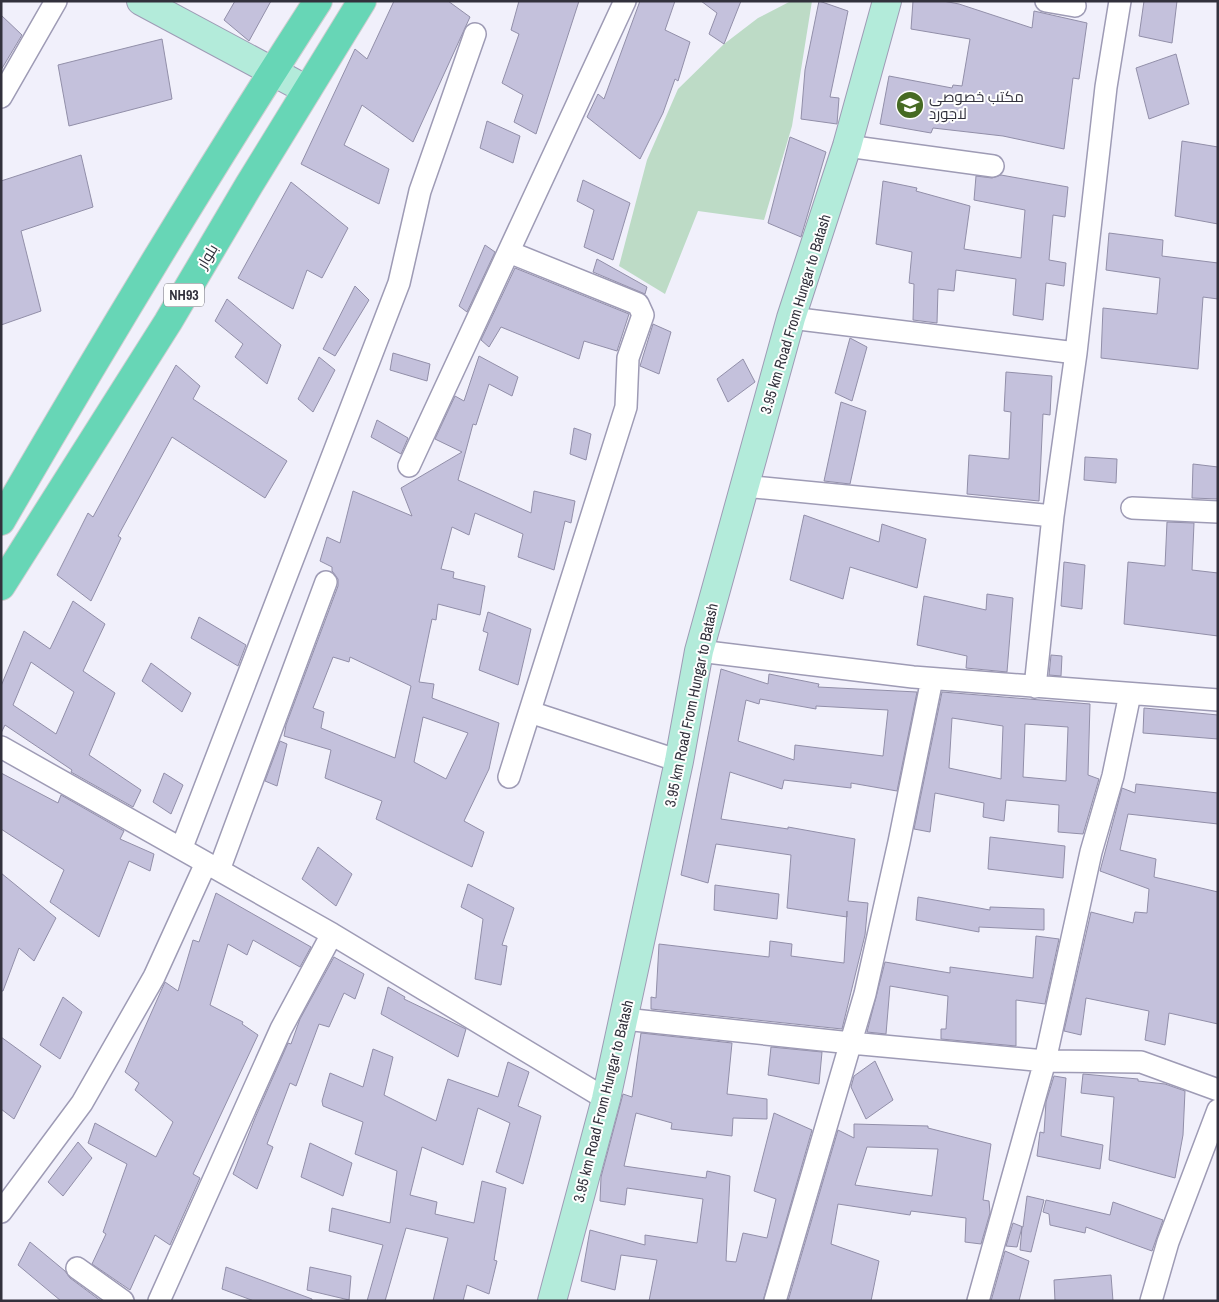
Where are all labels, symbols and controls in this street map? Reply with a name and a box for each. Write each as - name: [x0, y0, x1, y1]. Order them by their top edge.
- place label: مکتب خصوصی لاجورد: [929, 86, 1024, 124]
- school or university icon: مکتب خصوصی لاجورد: [895, 90, 925, 120]
- street label: 3.95 km Road From Hungar to Batash: [755, 212, 835, 416]
- street label: بلوار: [191, 240, 223, 273]
- road number: NH93: [164, 284, 204, 306]
- street label: 3.95 km Road From Hungar to Batash: [659, 601, 723, 809]
- street label: 3.95 km Road From Hungar to Batash: [568, 998, 638, 1204]

